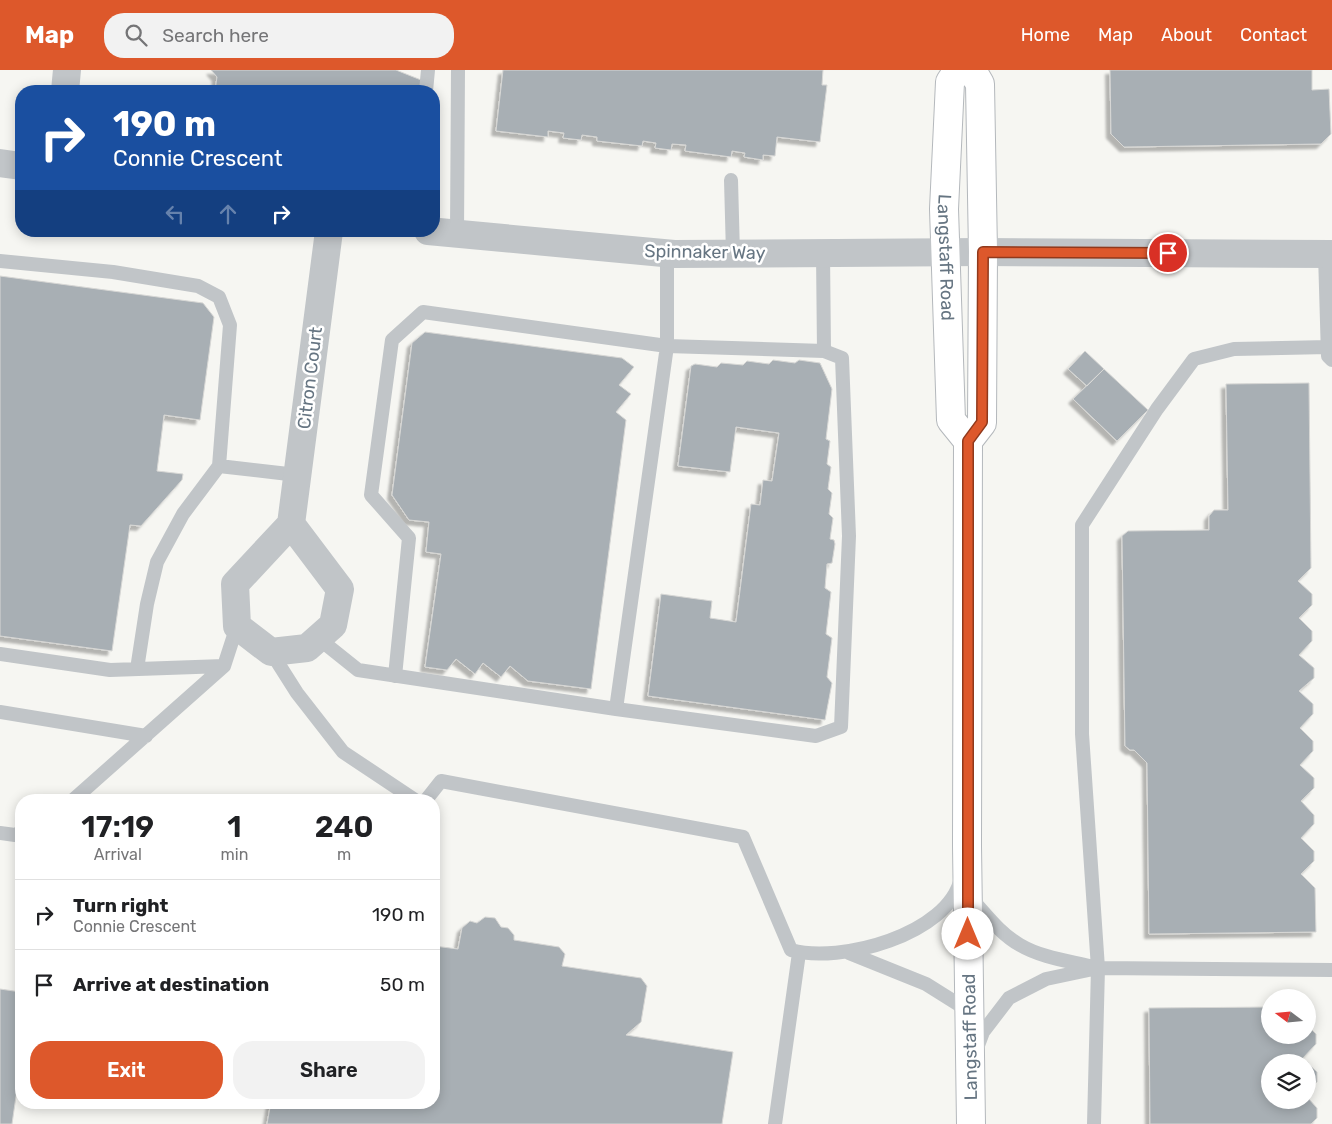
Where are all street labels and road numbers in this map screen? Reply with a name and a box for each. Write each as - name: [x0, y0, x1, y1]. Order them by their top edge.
- street label: Langstaff Road: [933, 193, 959, 321]
- street label: Spinnaker Way: [644, 240, 766, 264]
- street label: Citron Court: [293, 326, 327, 430]
- street label: Langstaff Road: [958, 973, 982, 1101]

